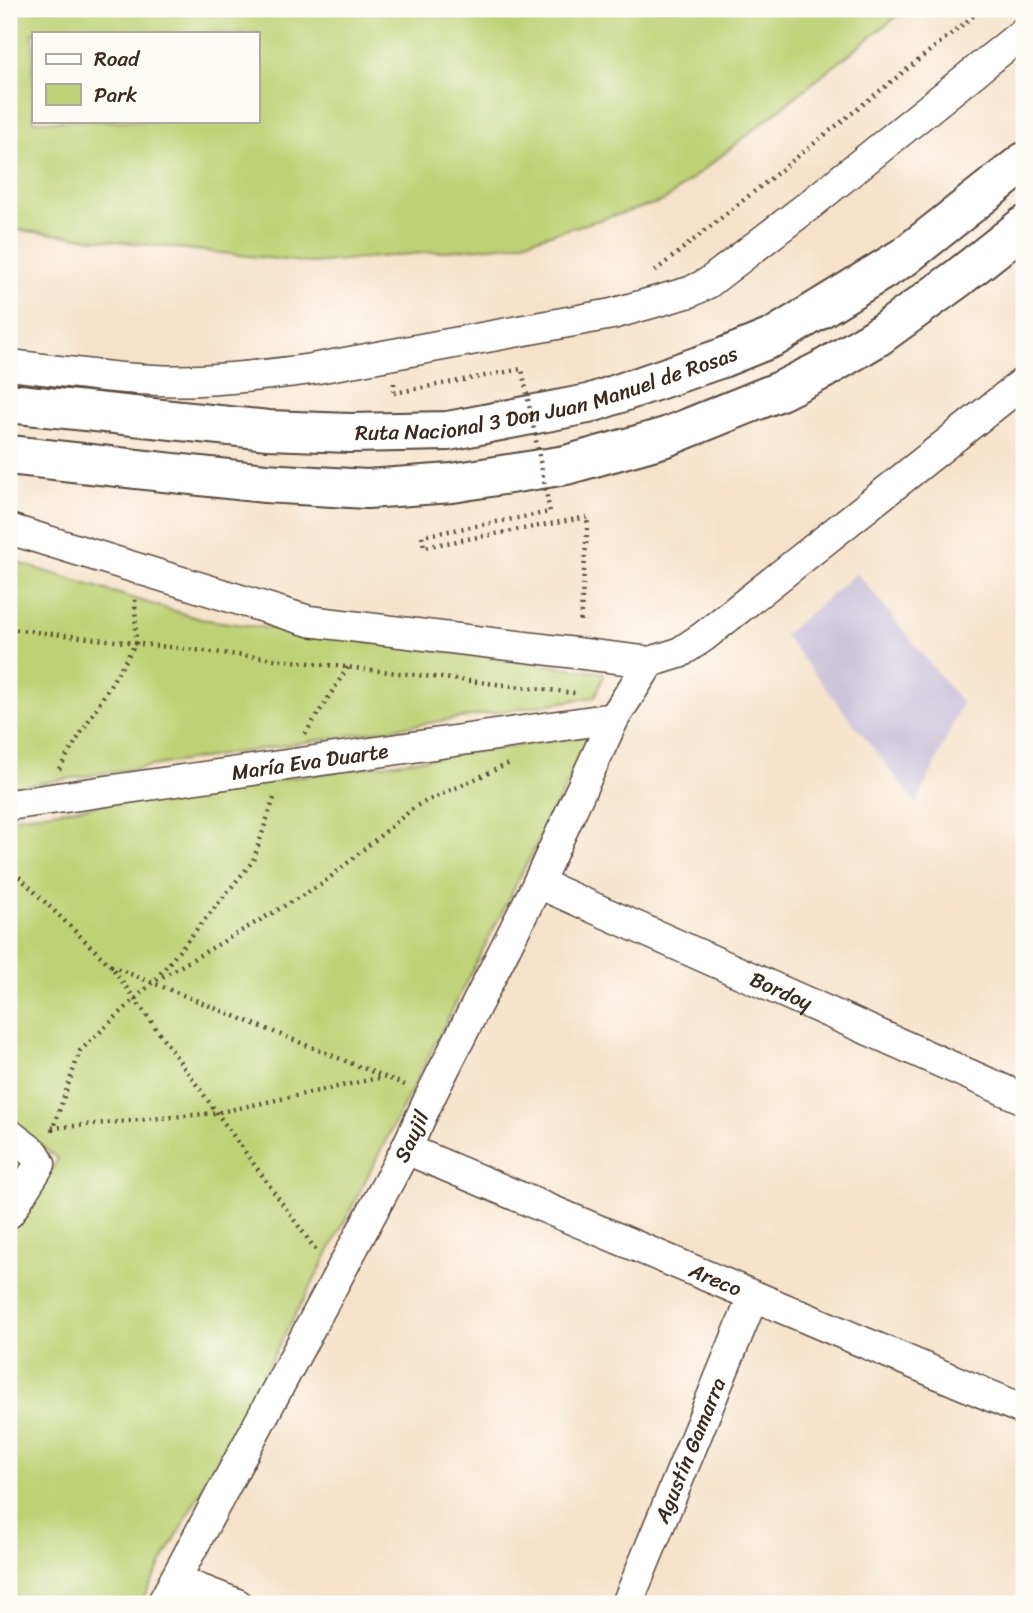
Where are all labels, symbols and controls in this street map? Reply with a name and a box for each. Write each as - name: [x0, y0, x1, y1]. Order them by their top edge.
- legend: [32, 32, 259, 122]
- text: Road: [94, 40, 141, 78]
- text: Park: [94, 76, 137, 114]
- street label: Ruta Nacional 3 Don Juan Manuel de Rosas: [355, 334, 744, 452]
- street label: María Eva Duarte: [229, 732, 391, 792]
- street label: Bordoy: [744, 960, 819, 1022]
- street label: Saujil: [383, 1103, 441, 1170]
- street label: Areco: [682, 1251, 748, 1308]
- street label: Agustín Gamarra: [643, 1371, 737, 1530]

